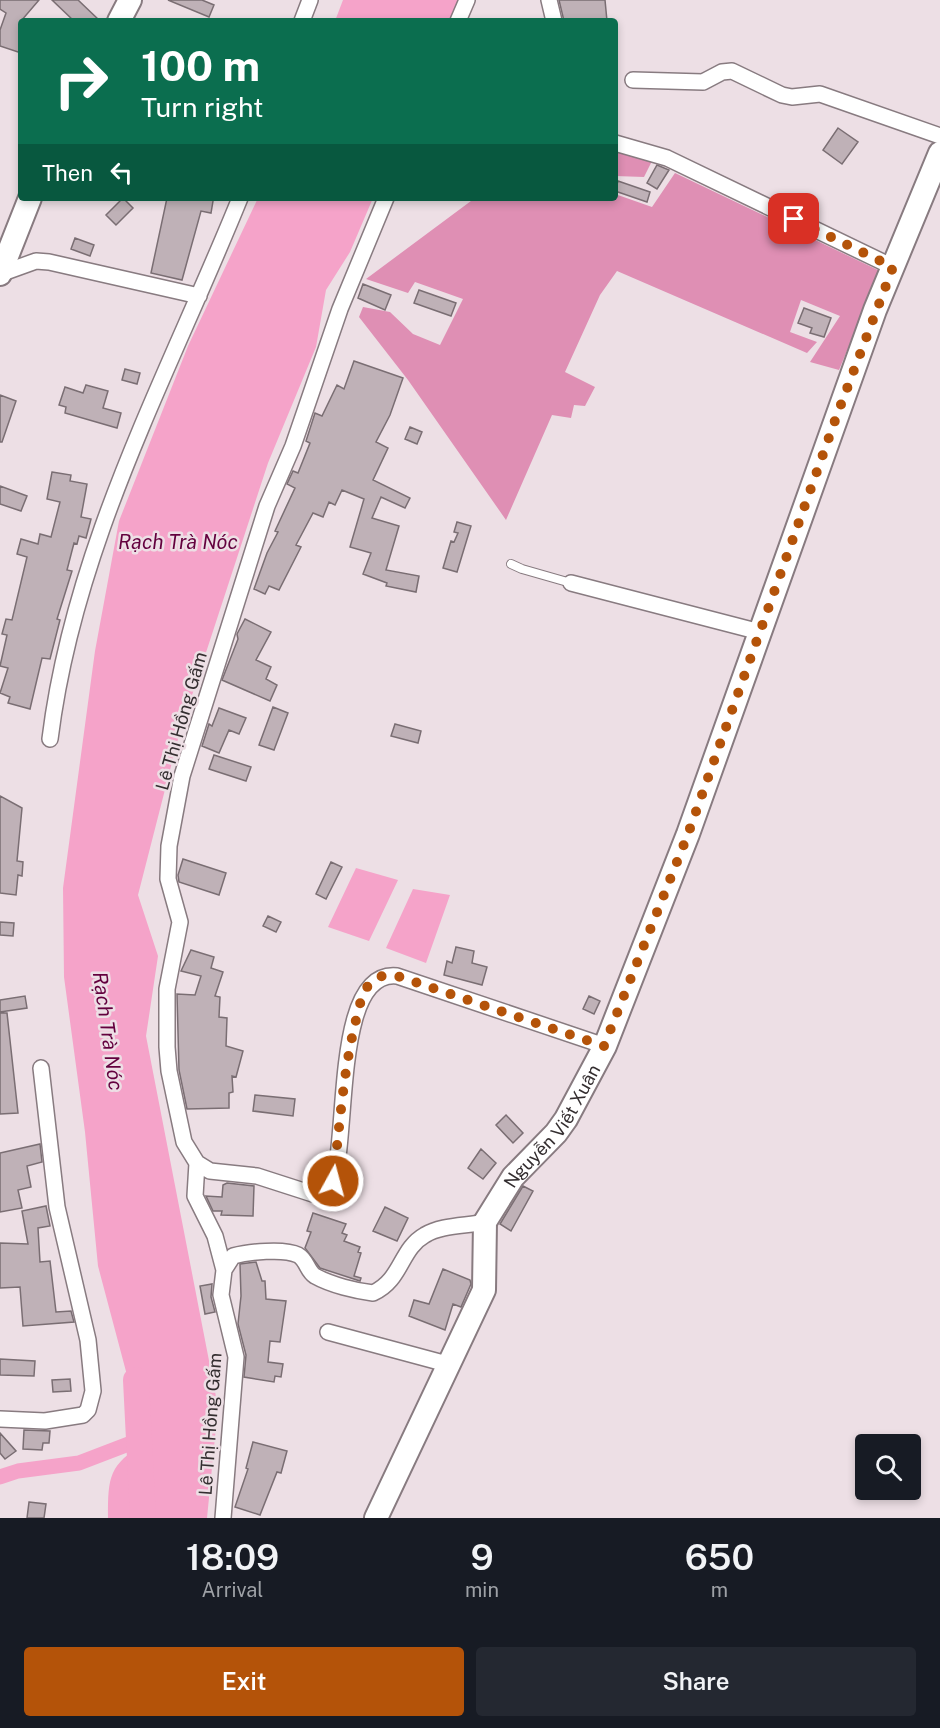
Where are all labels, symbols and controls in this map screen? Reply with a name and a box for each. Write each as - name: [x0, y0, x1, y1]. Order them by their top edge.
- text: 100 m: [141, 41, 260, 90]
- icon: right: [42, 42, 120, 120]
- text: Turn right: [141, 91, 264, 123]
- icon: left: [105, 156, 138, 189]
- text: Then: [42, 160, 93, 186]
- pin: [768, 193, 819, 244]
- icon: arrive: [777, 202, 810, 235]
- water label: Rạch Trà Nóc: [118, 530, 238, 554]
- street label: Lê Thị Hồng Gấm: [151, 649, 211, 793]
- water label: Rạch Trà Nóc: [88, 970, 128, 1092]
- street label: Nguyễn Viết Xuân: [499, 1060, 604, 1191]
- position arrow: [301, 1149, 365, 1213]
- street label: Lê Thị Hồng Gấm: [195, 1352, 225, 1496]
- map controls: [855, 1434, 921, 1500]
- button: search: [855, 1434, 921, 1500]
- text: 18:09: [186, 1536, 279, 1578]
- text: 9: [470, 1536, 494, 1578]
- text: 650: [685, 1536, 754, 1578]
- text: Arrival: [202, 1578, 263, 1602]
- text: min: [465, 1578, 499, 1602]
- text: m: [711, 1578, 728, 1602]
- button: Exit: [24, 1647, 464, 1716]
- button: Share: [476, 1647, 916, 1716]

